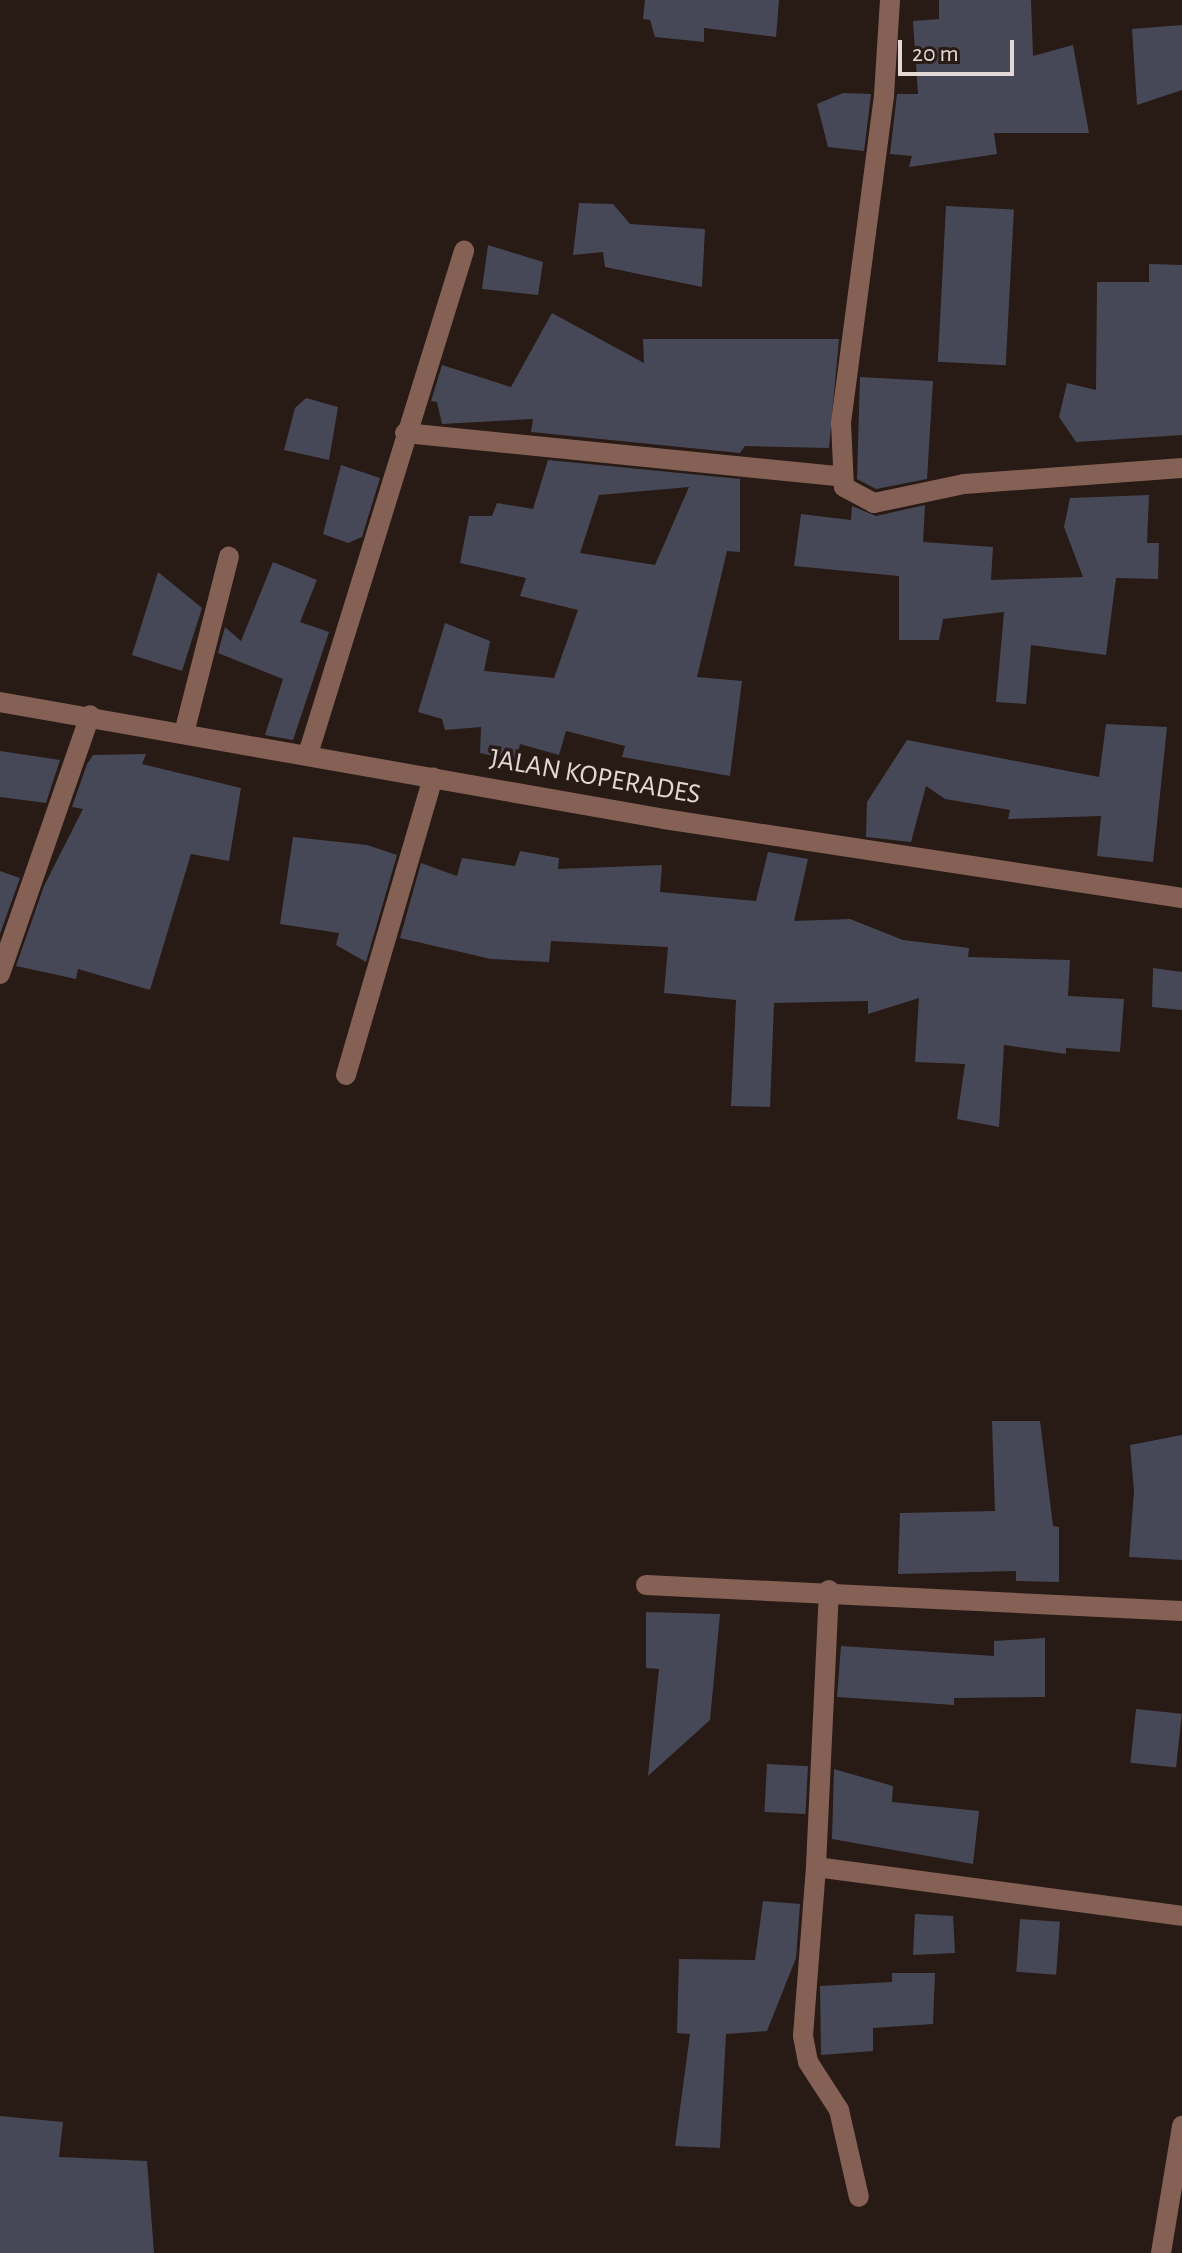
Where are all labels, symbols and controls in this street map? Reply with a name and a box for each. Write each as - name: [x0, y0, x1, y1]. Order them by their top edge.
- scale bar: [902, 24, 1018, 74]
- text: 20 m: [912, 42, 959, 66]
- street label: JALAN KOPERADES: [487, 742, 703, 812]

